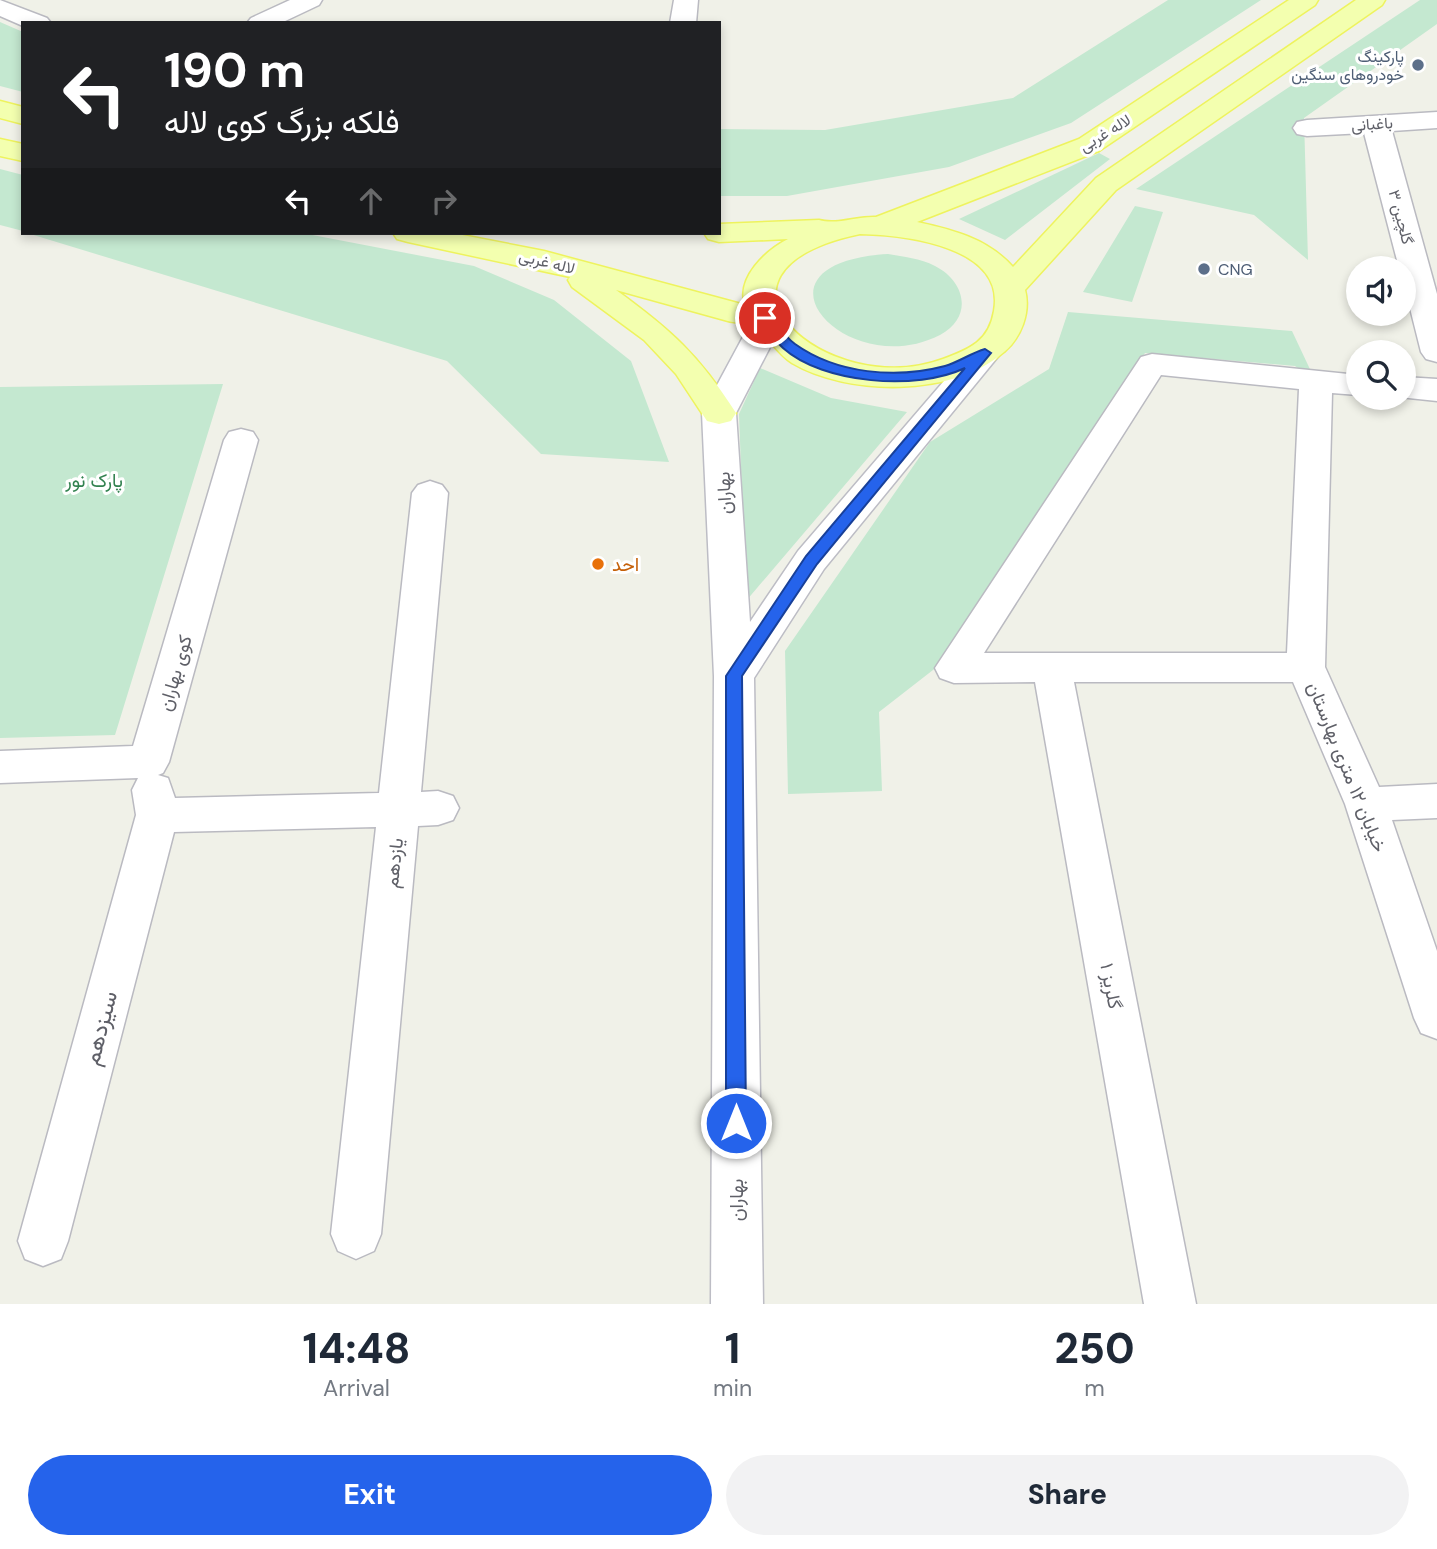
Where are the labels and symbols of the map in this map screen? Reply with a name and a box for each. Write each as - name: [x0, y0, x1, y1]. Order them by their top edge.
- place label: پارکینگ خودروهای سنگین: [1291, 46, 1404, 85]
- marker: پارکینگ خودروهای سنگین: [1410, 57, 1426, 73]
- street label: لاله غربی: [1075, 109, 1135, 157]
- street label: باغبانی: [1350, 112, 1394, 136]
- street label: گلچین ۳: [1383, 187, 1418, 247]
- street label: لاله غربی: [517, 245, 577, 279]
- place label: CNG: [1218, 259, 1253, 280]
- marker: CNG: [1196, 261, 1212, 277]
- pin: [735, 288, 795, 348]
- park label: پارک نور: [64, 468, 123, 494]
- street label: بهاران: [710, 471, 738, 515]
- place label: احد: [612, 552, 639, 577]
- marker: احد: [590, 556, 606, 572]
- street label: کوی بهاران: [152, 632, 198, 714]
- street label: خیابان ۱۲ متری بهارستان: [1301, 678, 1393, 856]
- street label: یازدهم: [379, 837, 409, 889]
- street label: گلریز ۱: [1094, 961, 1128, 1011]
- street label: سیزدهم: [76, 987, 124, 1069]
- position arrow: [699, 1086, 773, 1160]
- street label: بهاران: [724, 1179, 749, 1221]

